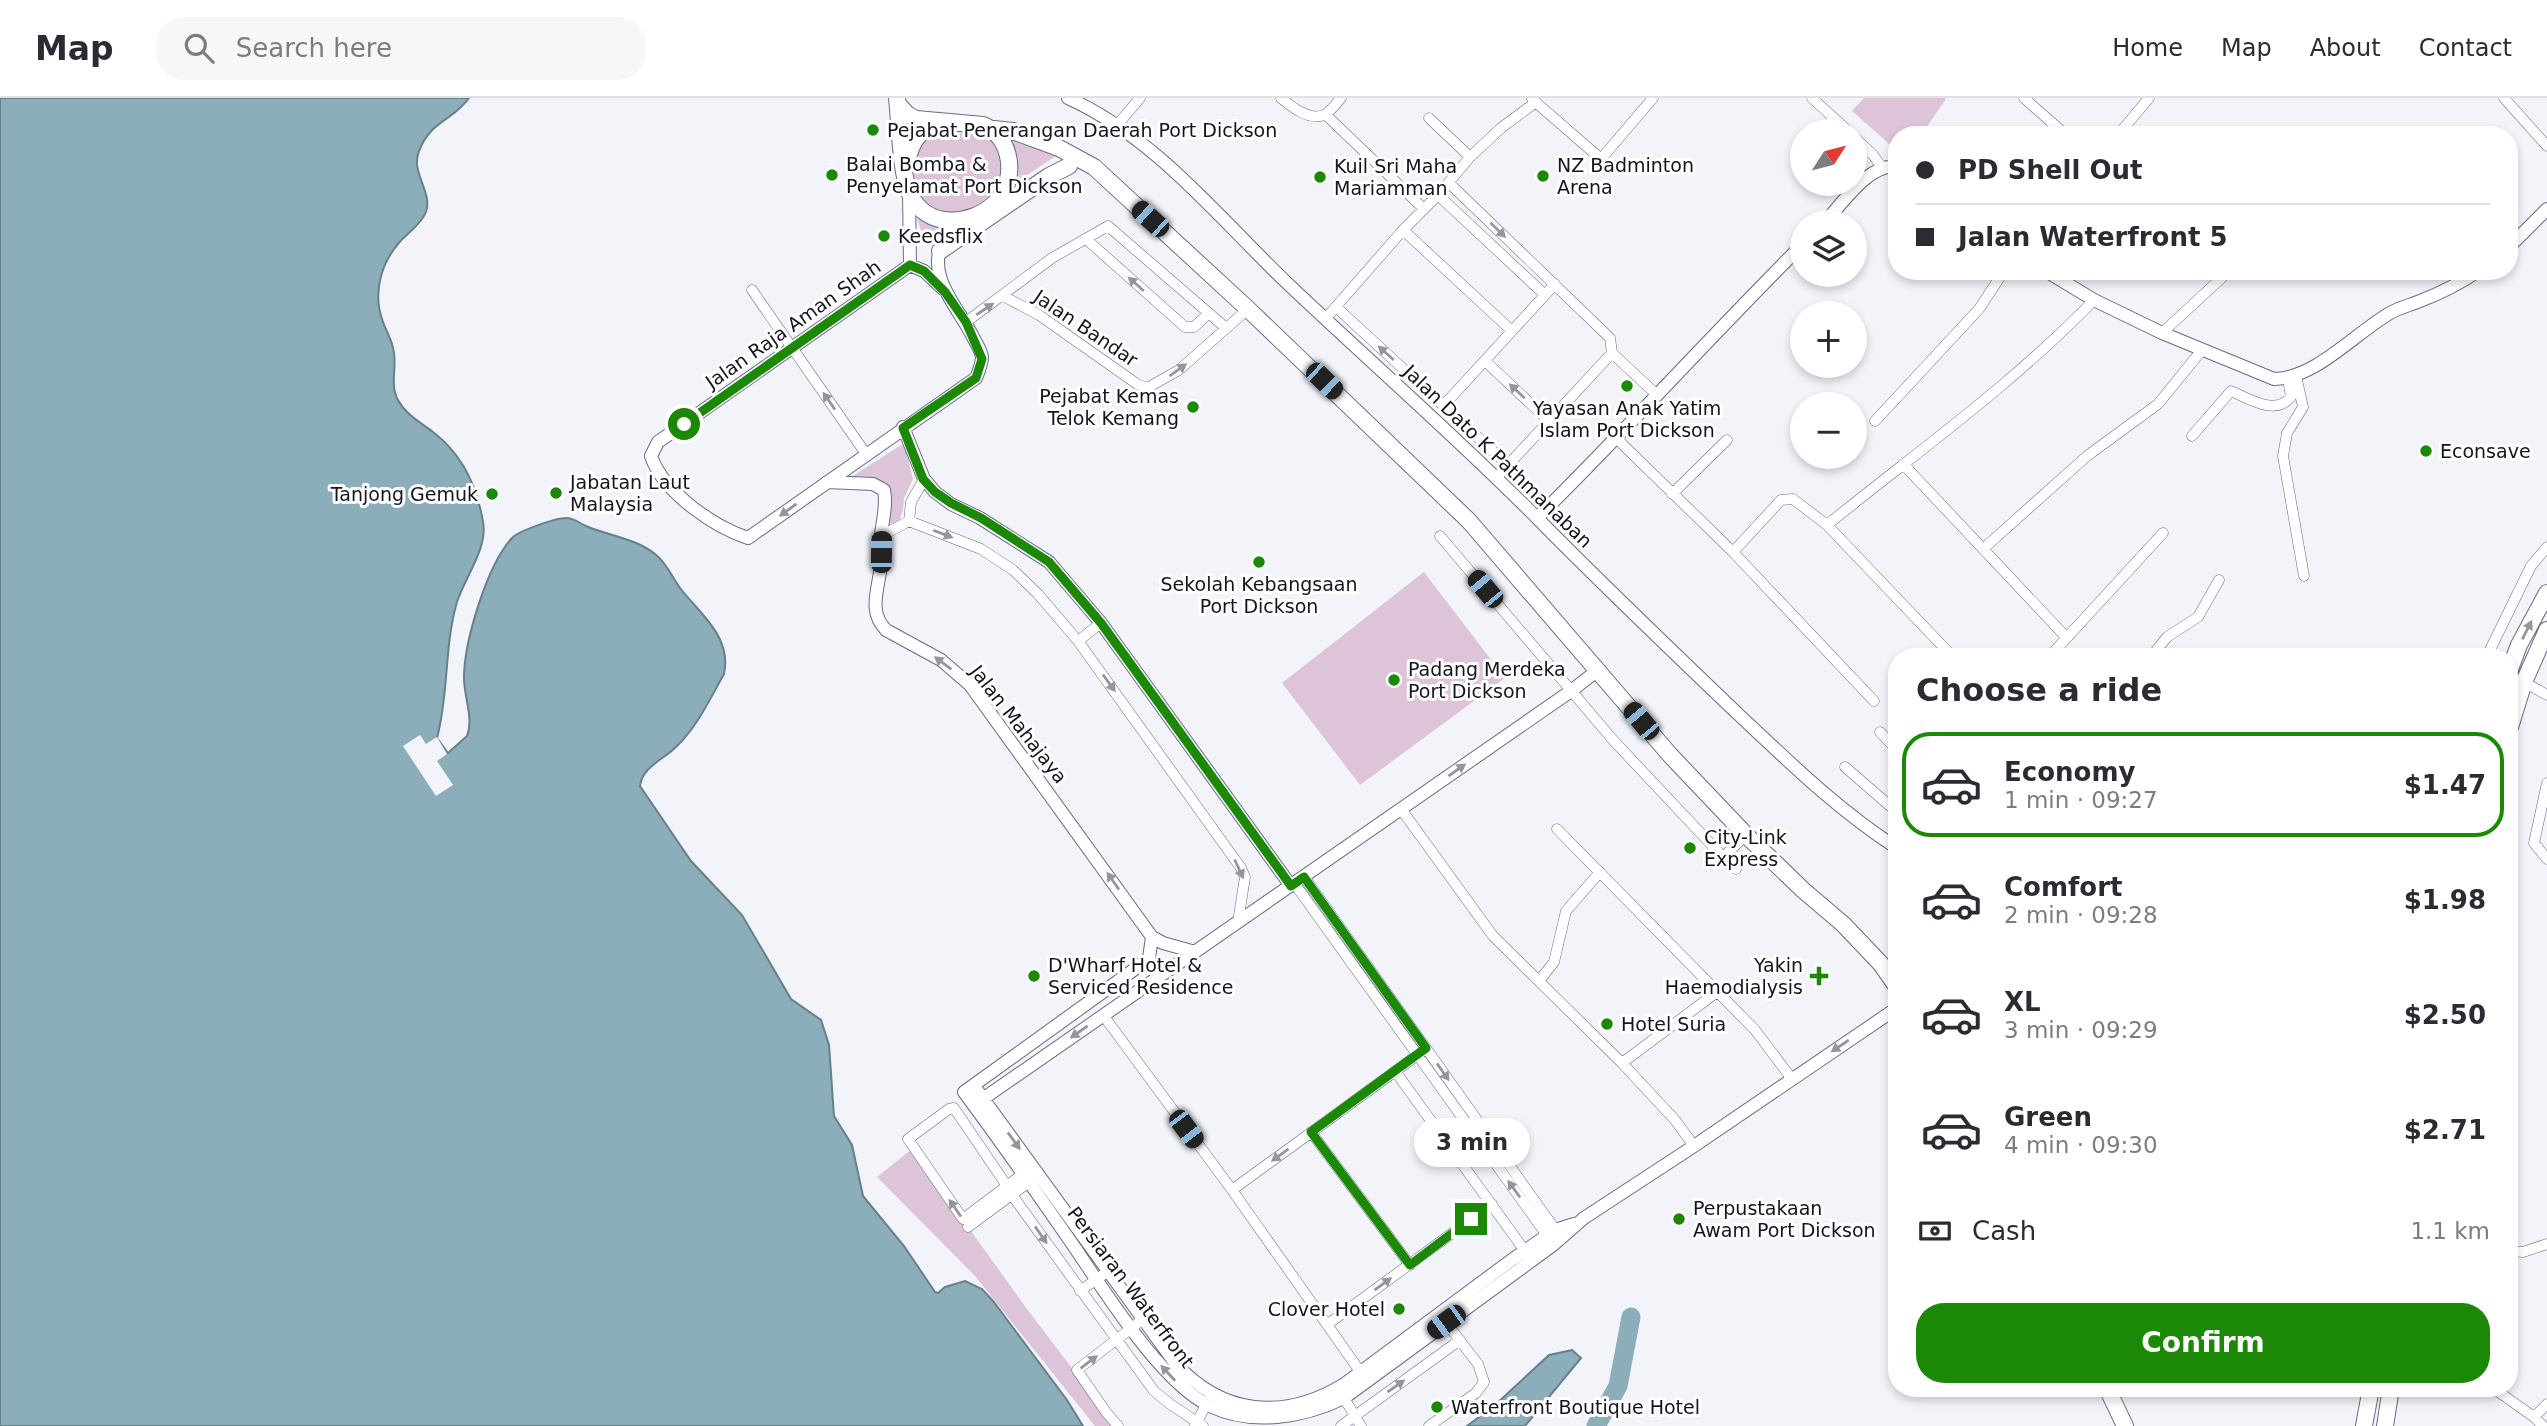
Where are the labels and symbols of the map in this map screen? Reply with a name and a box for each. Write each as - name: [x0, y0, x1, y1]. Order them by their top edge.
- place label: Pejabat Penerangan Daerah Port Dickson: [887, 119, 1277, 141]
- north arrow: [1790, 119, 1867, 196]
- marker: Pejabat Penerangan Daerah Port Dickson: [865, 122, 881, 138]
- place label: Balai Bomba & Penyelamat Port Dickson: [846, 153, 1083, 197]
- place label: NZ Badminton Arena: [1557, 154, 1694, 198]
- place label: Kuil Sri Maha Mariamman: [1334, 155, 1457, 199]
- marker: Balai Bomba & Penyelamat Port Dickson: [824, 167, 840, 183]
- marker: NZ Badminton Arena: [1535, 168, 1551, 184]
- marker: Kuil Sri Maha Mariamman: [1312, 169, 1328, 185]
- car: [1128, 197, 1173, 241]
- one-way arrow: [1489, 222, 1506, 238]
- place label: Keedsflix: [898, 225, 983, 247]
- marker: Keedsflix: [876, 228, 892, 244]
- street label: Jalan Raja Aman Shah: [700, 255, 885, 393]
- one-way arrow: [1127, 276, 1145, 292]
- street label: Jalan Bandar: [1029, 285, 1142, 371]
- one-way arrow: [975, 303, 994, 316]
- one-way arrow: [1378, 345, 1395, 361]
- car: [1302, 359, 1347, 403]
- street label: Jalan Dato K Pathmanaban: [1398, 359, 1597, 552]
- one-way arrow: [1168, 362, 1186, 377]
- marker: Yayasan Anak Yatim Islam Port Dickson: [1619, 378, 1635, 394]
- one-way arrow: [1508, 383, 1526, 399]
- place label: Pejabat Kemas Telok Kemang: [1039, 385, 1179, 429]
- one-way arrow: [822, 392, 836, 410]
- place label: Yayasan Anak Yatim Islam Port Dickson: [1532, 397, 1721, 441]
- marker: Pejabat Kemas Telok Kemang: [1185, 399, 1201, 415]
- route start: [668, 408, 700, 440]
- place label: Econsave: [2440, 440, 2531, 462]
- marker: Econsave: [2418, 443, 2434, 459]
- place label: Jabatan Laut Malaysia: [569, 471, 690, 515]
- place label: Tanjong Gemuk: [330, 483, 478, 505]
- marker: Jabatan Laut Malaysia: [548, 485, 564, 501]
- marker: Tanjong Gemuk: [484, 486, 500, 502]
- one-way arrow: [779, 503, 797, 517]
- one-way arrow: [933, 528, 954, 539]
- car: [871, 531, 892, 573]
- marker: Sekolah Kebangsaan Port Dickson: [1251, 554, 1267, 570]
- car: [1464, 566, 1507, 612]
- place label: Sekolah Kebangsaan Port Dickson: [1161, 573, 1357, 617]
- one-way arrow: [2520, 620, 2532, 640]
- one-way arrow: [935, 656, 953, 671]
- place label: Padang Merdeka Port Dickson: [1408, 658, 1566, 702]
- street label: Jalan Mahajaya: [965, 660, 1072, 787]
- marker: Padang Merdeka Port Dickson: [1386, 672, 1402, 688]
- one-way arrow: [1102, 674, 1116, 692]
- car: [1620, 698, 1663, 744]
- one-way arrow: [1448, 763, 1466, 777]
- place label: City-Link Express: [1704, 826, 1787, 870]
- marker: City-Link Express: [1682, 840, 1698, 856]
- one-way arrow: [1233, 859, 1245, 879]
- one-way arrow: [1106, 872, 1120, 890]
- place label: D'Wharf Hotel & Serviced Residence: [1048, 954, 1233, 998]
- place label: Yakin Haemodialysis: [1665, 954, 1803, 998]
- marker: Yakin Haemodialysis: [1809, 966, 1829, 986]
- marker: D'Wharf Hotel & Serviced Residence: [1026, 968, 1042, 984]
- place label: Hotel Suria: [1621, 1013, 1726, 1035]
- marker: Hotel Suria: [1599, 1016, 1615, 1032]
- one-way arrow: [1070, 1025, 1088, 1039]
- one-way arrow: [1831, 1039, 1850, 1052]
- one-way arrow: [1436, 1063, 1450, 1081]
- car: [1165, 1106, 1208, 1152]
- callout: 3 min: [1413, 1118, 1529, 1166]
- one-way arrow: [1007, 1132, 1021, 1150]
- one-way arrow: [1271, 1148, 1289, 1162]
- one-way arrow: [1507, 1180, 1521, 1198]
- place label: Perpustakaan Awam Port Dickson: [1693, 1197, 1876, 1241]
- one-way arrow: [948, 1199, 962, 1217]
- street label: Persiaran Waterfront: [1063, 1202, 1199, 1372]
- route end: [1455, 1203, 1487, 1235]
- marker: Perpustakaan Awam Port Dickson: [1671, 1211, 1687, 1227]
- one-way arrow: [1034, 1226, 1048, 1244]
- one-way arrow: [1374, 1277, 1392, 1291]
- place label: Clover Hotel: [1268, 1298, 1385, 1320]
- marker: Clover Hotel: [1391, 1301, 1407, 1317]
- car: [1423, 1301, 1470, 1343]
- one-way arrow: [1079, 1354, 1097, 1369]
- one-way arrow: [1160, 1364, 1176, 1382]
- one-way arrow: [1387, 1379, 1405, 1393]
- place label: Waterfront Boutique Hotel: [1451, 1396, 1700, 1418]
- marker: Waterfront Boutique Hotel: [1429, 1399, 1445, 1415]

